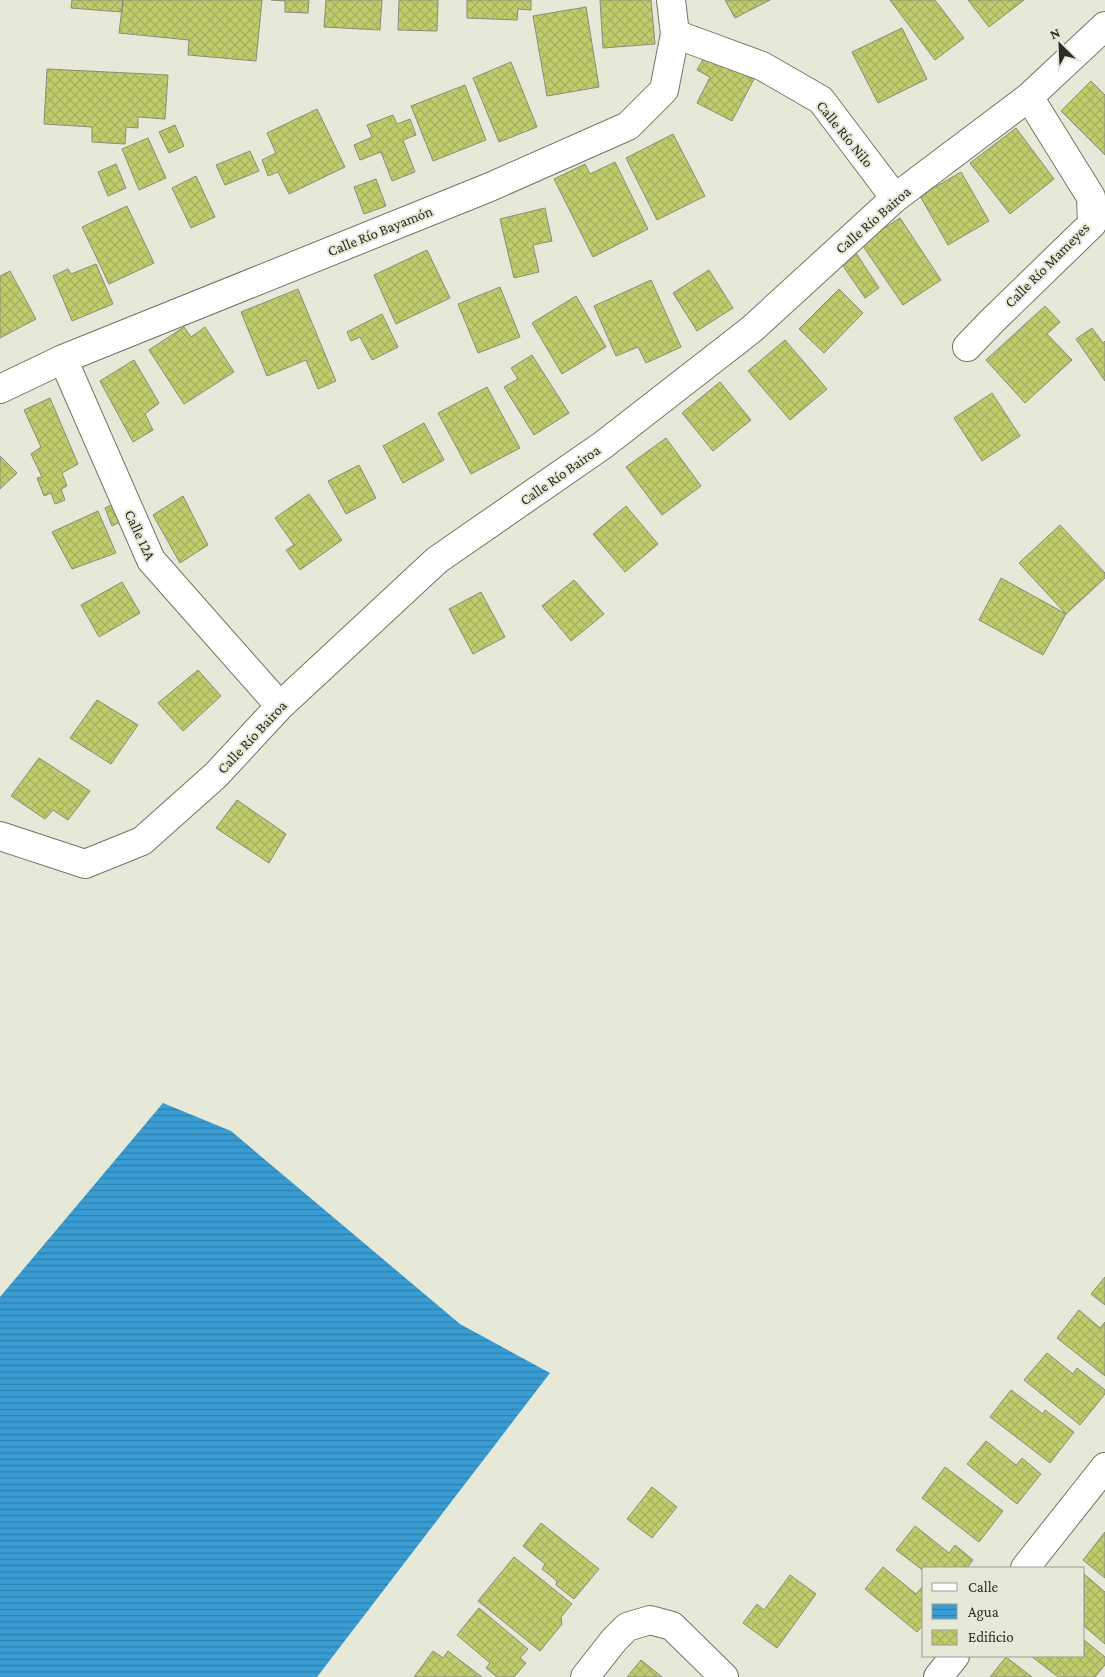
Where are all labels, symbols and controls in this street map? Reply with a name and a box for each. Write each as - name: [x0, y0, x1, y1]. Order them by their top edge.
- north arrow: [1035, 20, 1085, 70]
- text: N: [1047, 24, 1063, 42]
- street label: Calle Río Nilo: [813, 98, 877, 170]
- street label: Calle Río Bairoa: [832, 183, 914, 257]
- street label: Calle Río Bayamón: [325, 203, 435, 260]
- street label: Calle Río Mameyes: [1001, 219, 1093, 311]
- street label: Calle Río Bairoa: [517, 441, 603, 509]
- street label: Calle 12A: [121, 507, 159, 563]
- street label: Calle Río Bairoa: [214, 697, 290, 777]
- legend: [922, 1567, 1085, 1657]
- text: Calle: [968, 1579, 999, 1595]
- text: Agua: [968, 1604, 999, 1621]
- text: Edificio: [968, 1629, 1014, 1645]

